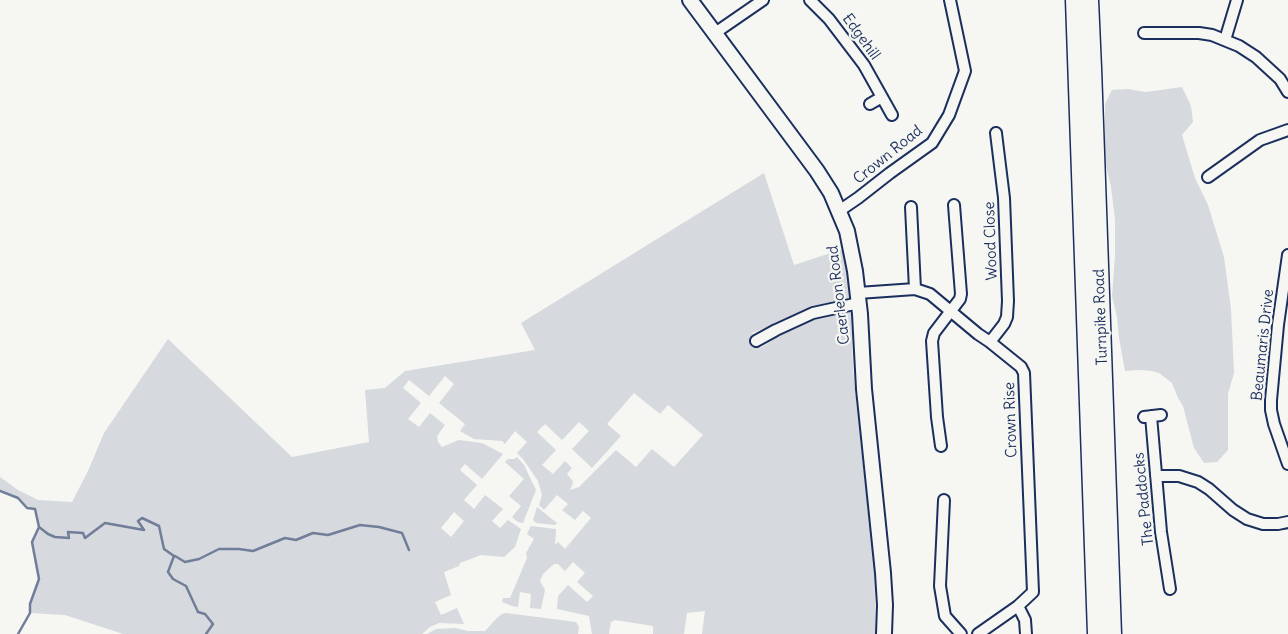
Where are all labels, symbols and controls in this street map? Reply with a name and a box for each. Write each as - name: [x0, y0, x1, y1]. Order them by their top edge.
- street label: Edgehill: [838, 10, 884, 64]
- street label: Crown Road: [850, 122, 926, 188]
- street label: Wood Close: [981, 201, 1001, 281]
- street label: Caerleon Road: [824, 244, 854, 346]
- street label: Turnpike Road: [1090, 268, 1112, 366]
- street label: Beaumaris Drive: [1248, 288, 1278, 402]
- street label: Crown Rise: [1001, 382, 1021, 458]
- street label: The Paddocks: [1130, 452, 1158, 546]

